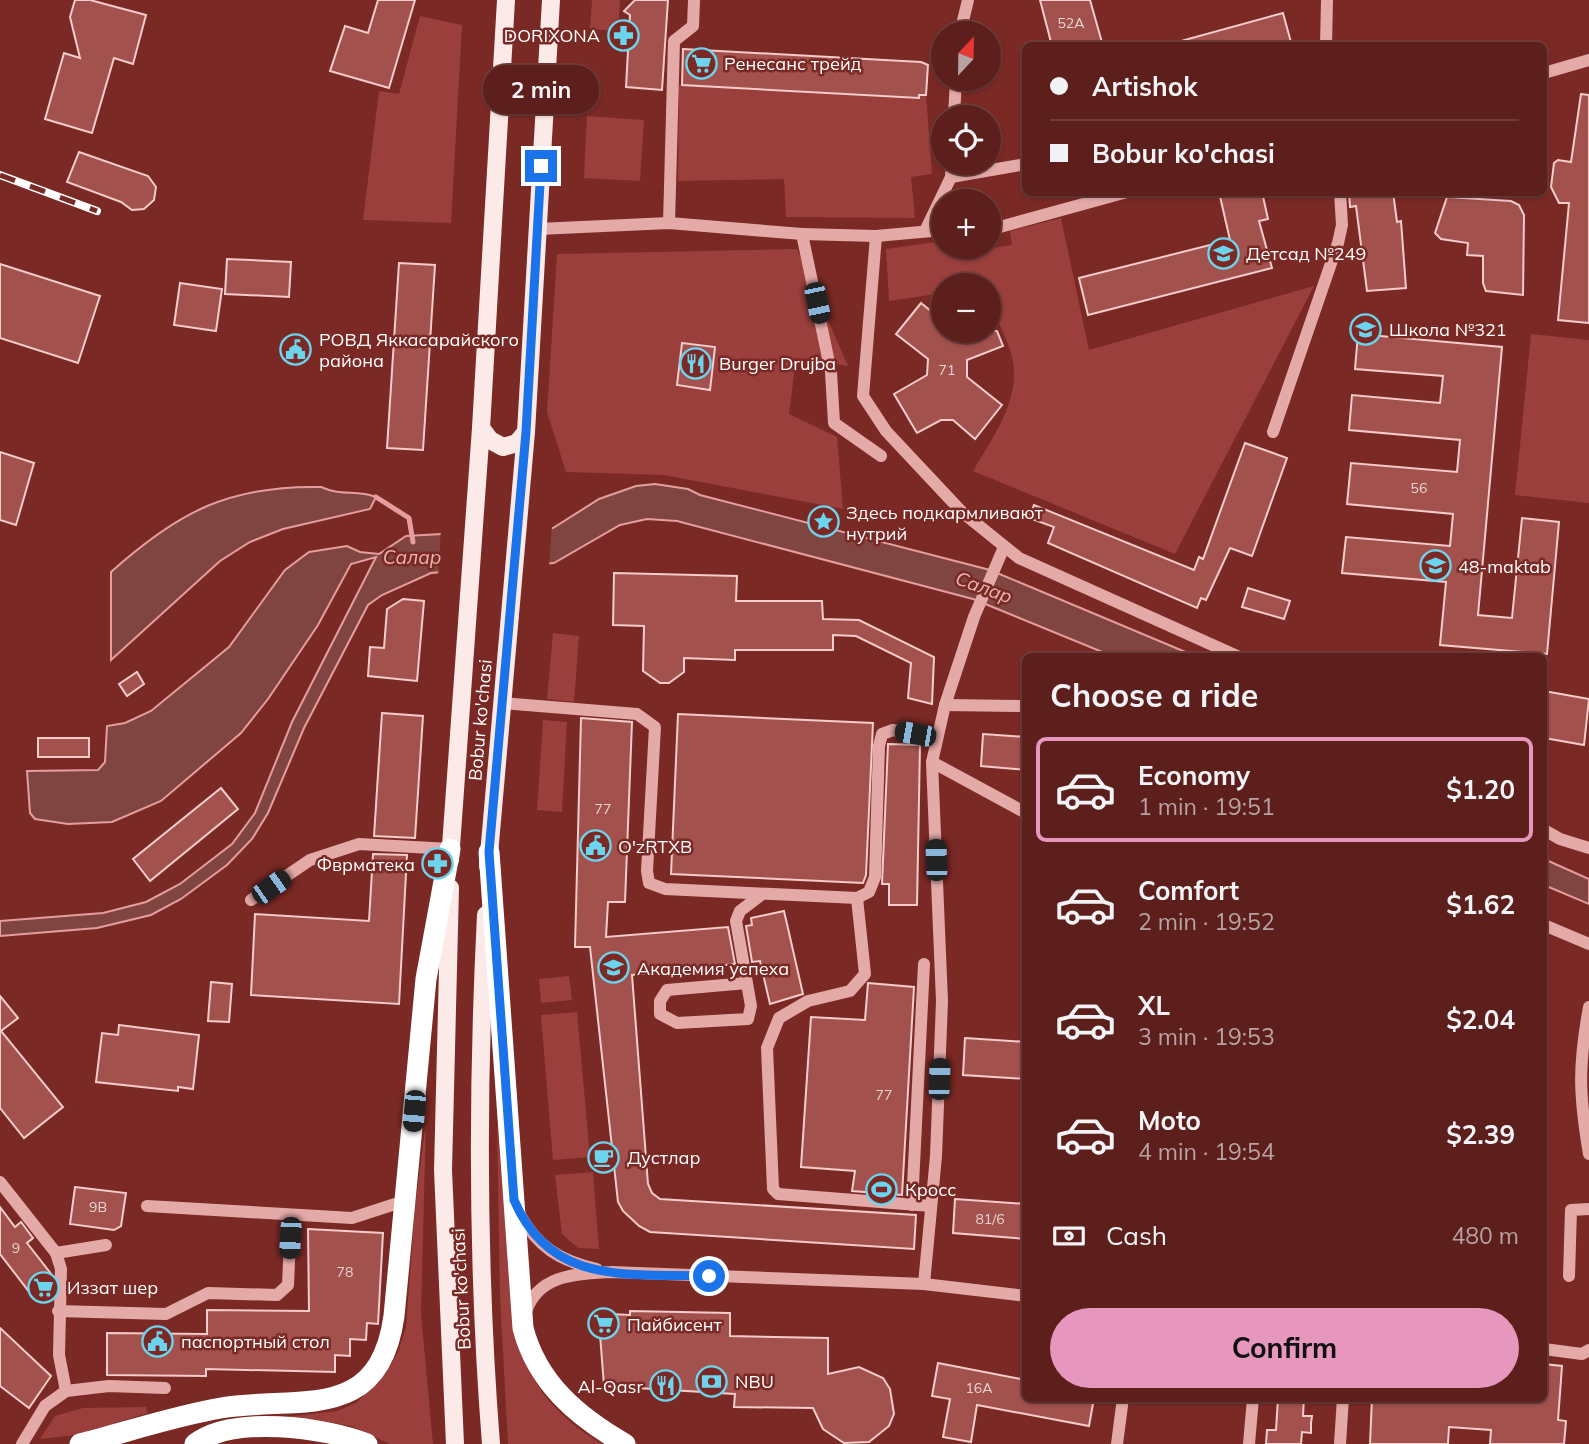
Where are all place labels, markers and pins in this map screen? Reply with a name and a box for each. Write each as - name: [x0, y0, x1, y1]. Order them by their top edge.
- pharmacy icon: DORIXONA: [606, 18, 640, 52]
- place label: DORIXONA: [504, 24, 600, 47]
- supermarket icon: Ренесанс трейд: [684, 46, 718, 80]
- place label: Ренесанс трейд: [724, 52, 862, 75]
- school or university icon: Детсад №249: [1206, 236, 1240, 270]
- place label: Детсад №249: [1246, 242, 1366, 265]
- school or university icon: Школа №321: [1349, 312, 1383, 346]
- place label: Школа №321: [1389, 318, 1507, 341]
- place label: РОВД Яккасарайского района: [319, 328, 519, 372]
- public building icon: РОВД Яккасарайского района: [279, 332, 313, 366]
- restaurant icon: Burger Drujba: [679, 346, 713, 380]
- place label: Burger Drujba: [719, 352, 836, 375]
- place label: Здесь подкармливают нутрий: [846, 501, 1044, 545]
- place icon: Здесь подкармливают нутрий: [806, 505, 840, 539]
- school or university icon: 48-maktab: [1418, 549, 1452, 583]
- place label: 48-maktab: [1458, 555, 1551, 578]
- public building icon: O'zRTXB: [578, 829, 612, 863]
- place label: O'zRTXB: [618, 835, 692, 858]
- pharmacy icon: Фврматека: [421, 847, 455, 881]
- place label: Фврматека: [316, 853, 415, 876]
- school or university icon: Академия успеха: [597, 951, 631, 985]
- place label: Академия успеха: [637, 957, 789, 980]
- cafe icon: Дустлар: [587, 1140, 621, 1174]
- place label: Дустлар: [627, 1146, 700, 1169]
- sports icon: Кросс: [865, 1172, 899, 1206]
- place label: Кросс: [905, 1178, 956, 1201]
- supermarket icon: Иззат шер: [27, 1270, 61, 1304]
- place label: Иззат шер: [67, 1276, 158, 1299]
- supermarket icon: Пайбисент: [587, 1307, 621, 1341]
- place label: Пайбисент: [627, 1313, 722, 1336]
- public building icon: паспортный стол: [141, 1324, 175, 1358]
- place label: паспортный стол: [181, 1330, 330, 1353]
- bank icon: NBU: [695, 1364, 729, 1398]
- restaurant icon: Al-Qasr: [649, 1369, 683, 1403]
- place label: NBU: [735, 1370, 774, 1393]
- place label: Al-Qasr: [578, 1375, 643, 1398]

